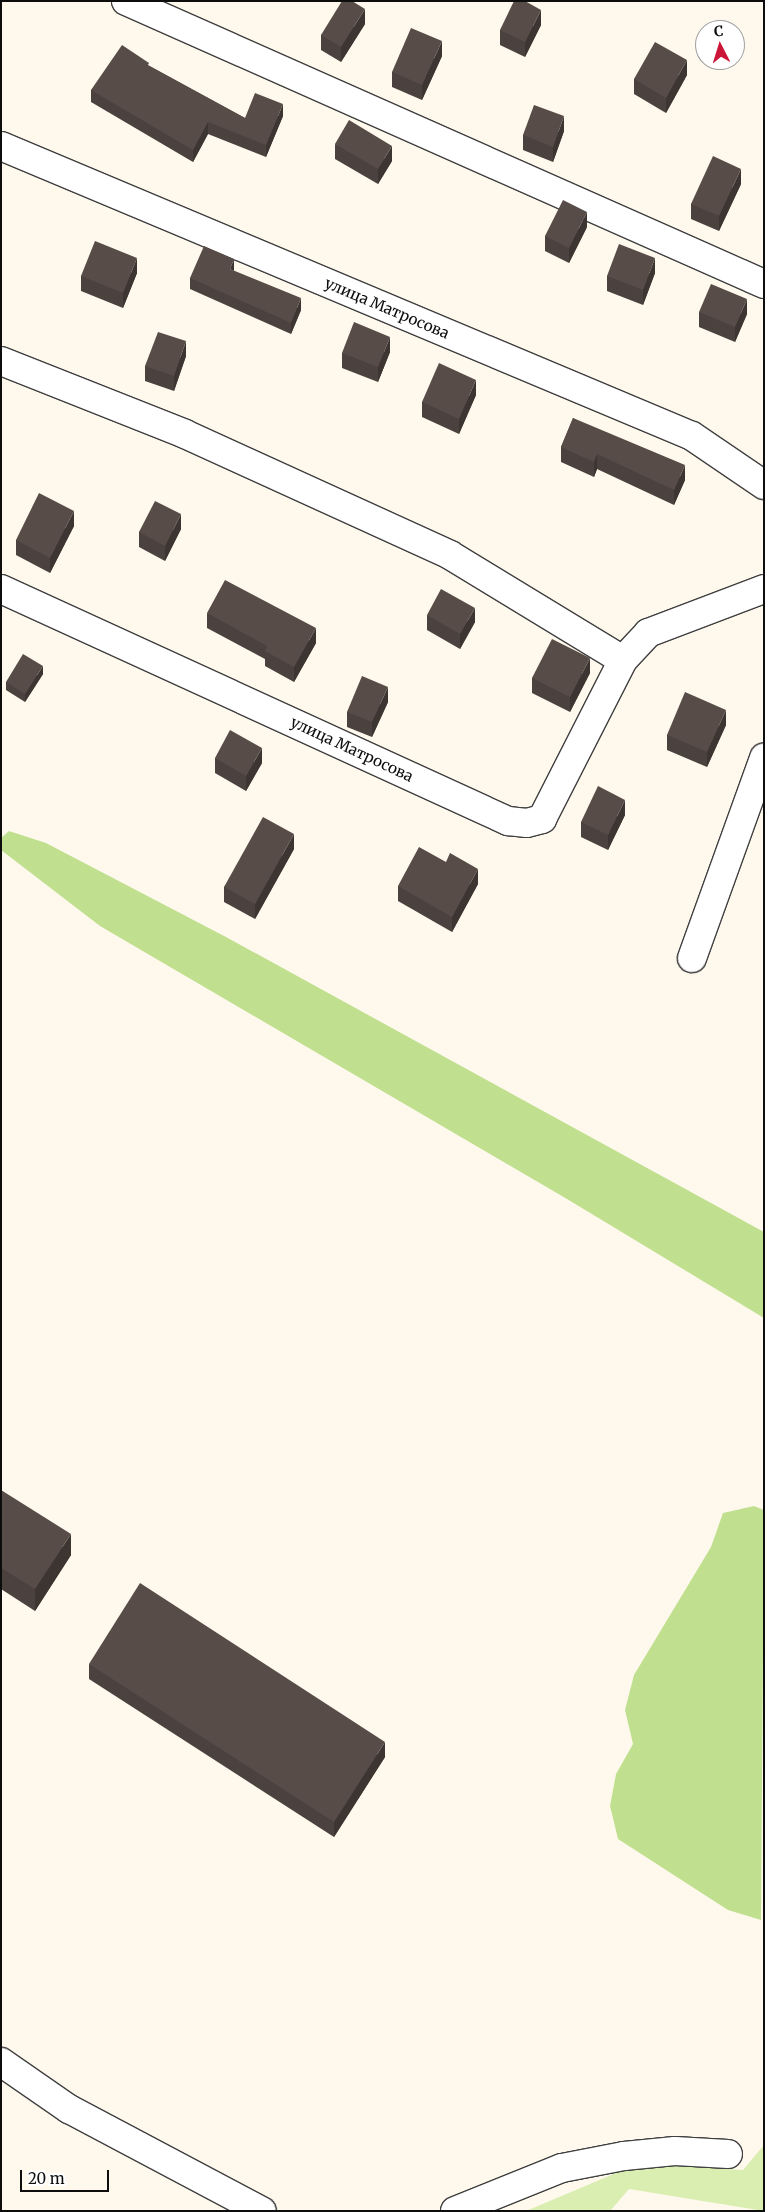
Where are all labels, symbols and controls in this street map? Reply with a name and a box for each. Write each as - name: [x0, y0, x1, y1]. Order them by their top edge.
- north arrow: [695, 20, 745, 70]
- text: С: [713, 22, 724, 40]
- street label: улица Матросова: [322, 274, 452, 342]
- street label: улица Матросова: [288, 713, 416, 785]
- scale bar: [22, 2160, 111, 2192]
- text: 20 m: [28, 2169, 65, 2188]

